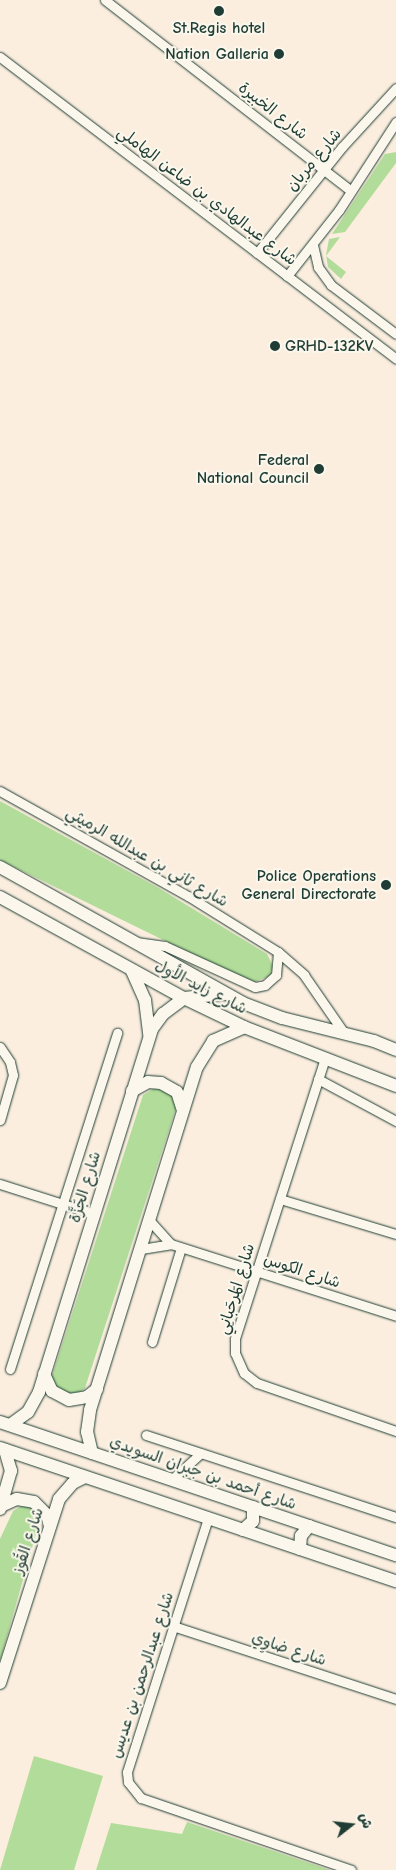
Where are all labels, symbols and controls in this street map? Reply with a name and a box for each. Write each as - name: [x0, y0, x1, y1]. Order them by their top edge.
- marker: St.Regis hotel: [213, 5, 225, 17]
- place label: St.Regis hotel: [173, 18, 265, 38]
- place label: Nation Galleria: [165, 44, 269, 64]
- marker: Nation Galleria: [273, 48, 285, 60]
- street label: شارع الخبيرة: [235, 78, 311, 144]
- street label: شارع عبدالهادي بن ضاعن الهاملي: [113, 122, 301, 270]
- street label: شارع مربان: [282, 125, 346, 195]
- place label: GRHD-132KV: [285, 336, 373, 356]
- marker: GRHD-132KV: [269, 340, 281, 352]
- place label: Federal National Council: [197, 450, 309, 488]
- marker: Federal National Council: [313, 463, 325, 475]
- street label: شارع ثاني بن عبدالله الرميثي: [63, 803, 231, 911]
- place label: Police Operations General Directorate: [242, 866, 376, 904]
- marker: Police Operations General Directorate: [380, 879, 392, 891]
- street label: شارع زايد الأول: [152, 956, 250, 1018]
- street label: شارع الجَزَّة: [65, 1149, 105, 1225]
- street label: شارع المَرحَبانِي: [213, 1241, 259, 1337]
- street label: شارع الكوس: [261, 1250, 343, 1292]
- street label: شارع أحمد بن جبران السويدي: [107, 1432, 299, 1514]
- street label: شارع القُوز: [8, 1505, 48, 1577]
- street label: شارع عبدالرحمن بن عديس: [106, 1590, 178, 1760]
- street label: شارع ضاوِي: [249, 1628, 329, 1670]
- north arrow: [326, 1800, 376, 1850]
- text: ش: [356, 1811, 376, 1830]

